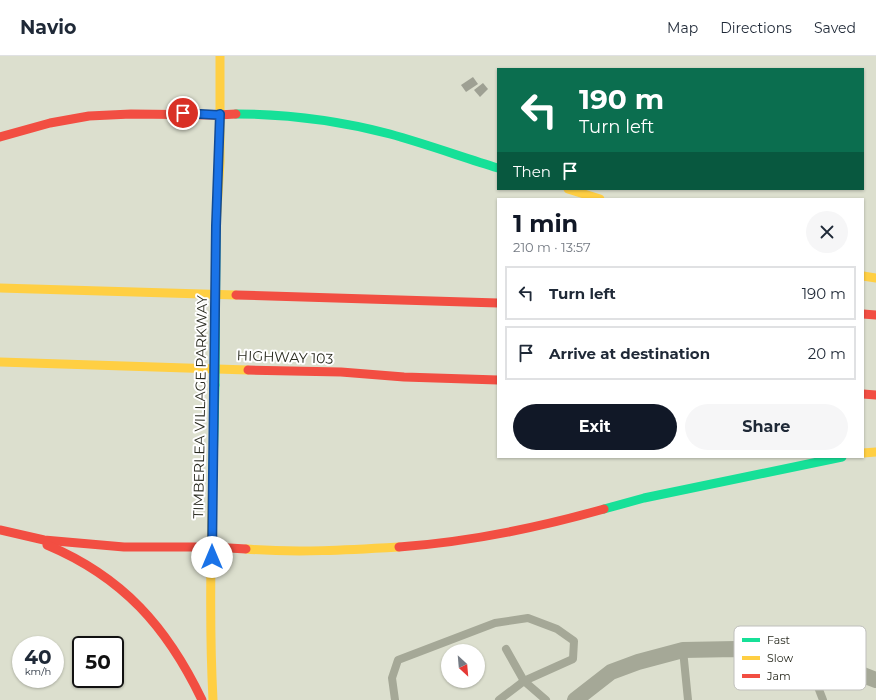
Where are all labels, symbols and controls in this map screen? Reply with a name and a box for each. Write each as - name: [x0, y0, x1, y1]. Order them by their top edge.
- text: Navio: [20, 16, 76, 39]
- text: Map: [667, 19, 698, 37]
- text: Directions: [720, 19, 792, 37]
- text: Saved: [814, 19, 856, 37]
- text: 190 m: [579, 82, 664, 116]
- icon: left: [513, 84, 565, 136]
- pin: [166, 96, 200, 130]
- icon: arrive: [172, 102, 194, 124]
- text: Turn left: [579, 116, 654, 138]
- icon: arrive: [559, 160, 581, 182]
- text: Then: [513, 162, 551, 181]
- text: 1 min: [513, 209, 578, 238]
- button: close: [806, 211, 848, 253]
- text: 210 m · 13:57: [513, 239, 591, 255]
- icon: left: [515, 282, 537, 304]
- text: Turn left: [549, 284, 616, 303]
- text: 190 m: [802, 284, 846, 303]
- street label: TIMBERLEA VILLAGE PARKWAY: [189, 295, 211, 519]
- icon: arrive: [515, 342, 537, 364]
- text: Arrive at destination: [549, 344, 710, 363]
- text: 20 m: [808, 344, 846, 363]
- street label: HIGHWAY 103: [236, 346, 334, 368]
- button: Exit: [513, 404, 677, 450]
- button: Share: [685, 404, 848, 450]
- position arrow: [191, 536, 233, 578]
- legend: [734, 626, 866, 690]
- text: Fast: [767, 633, 791, 647]
- speed limit sign: 50: [72, 636, 124, 688]
- north arrow: [441, 644, 485, 688]
- map controls: [441, 644, 485, 688]
- text: 40: [24, 645, 52, 669]
- text: Slow: [767, 651, 793, 665]
- text: km/h: [25, 665, 51, 678]
- text: Jam: [766, 669, 791, 683]

